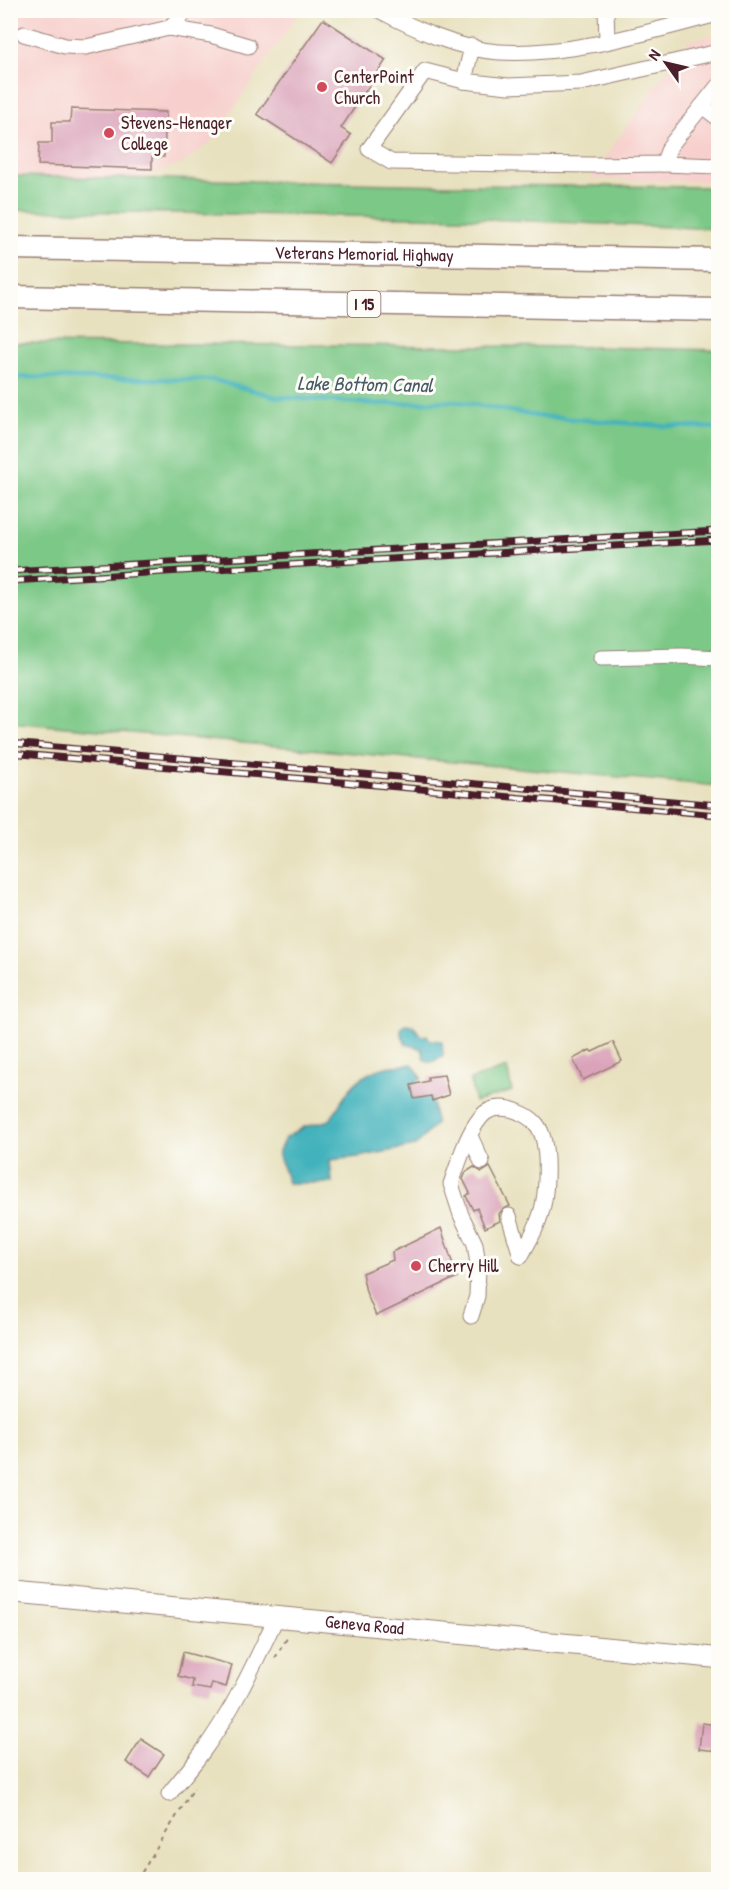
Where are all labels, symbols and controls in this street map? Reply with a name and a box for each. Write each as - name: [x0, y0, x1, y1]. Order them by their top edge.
- north arrow: [636, 33, 696, 93]
- text: N: [642, 45, 665, 64]
- place label: CenterPoint Church: [334, 64, 415, 110]
- marker: CenterPoint Church: [315, 80, 329, 94]
- place label: Stevens-Henager College: [121, 110, 232, 156]
- marker: Stevens-Henager College: [102, 126, 116, 140]
- street label: Veterans Memorial Highway: [274, 239, 454, 268]
- road number: I 15: [348, 291, 380, 317]
- water label: Lake Bottom Canal: [297, 369, 435, 398]
- place label: Cherry Hill: [428, 1253, 499, 1278]
- marker: Cherry Hill: [409, 1259, 423, 1273]
- street label: Geneva Road: [324, 1608, 405, 1641]

